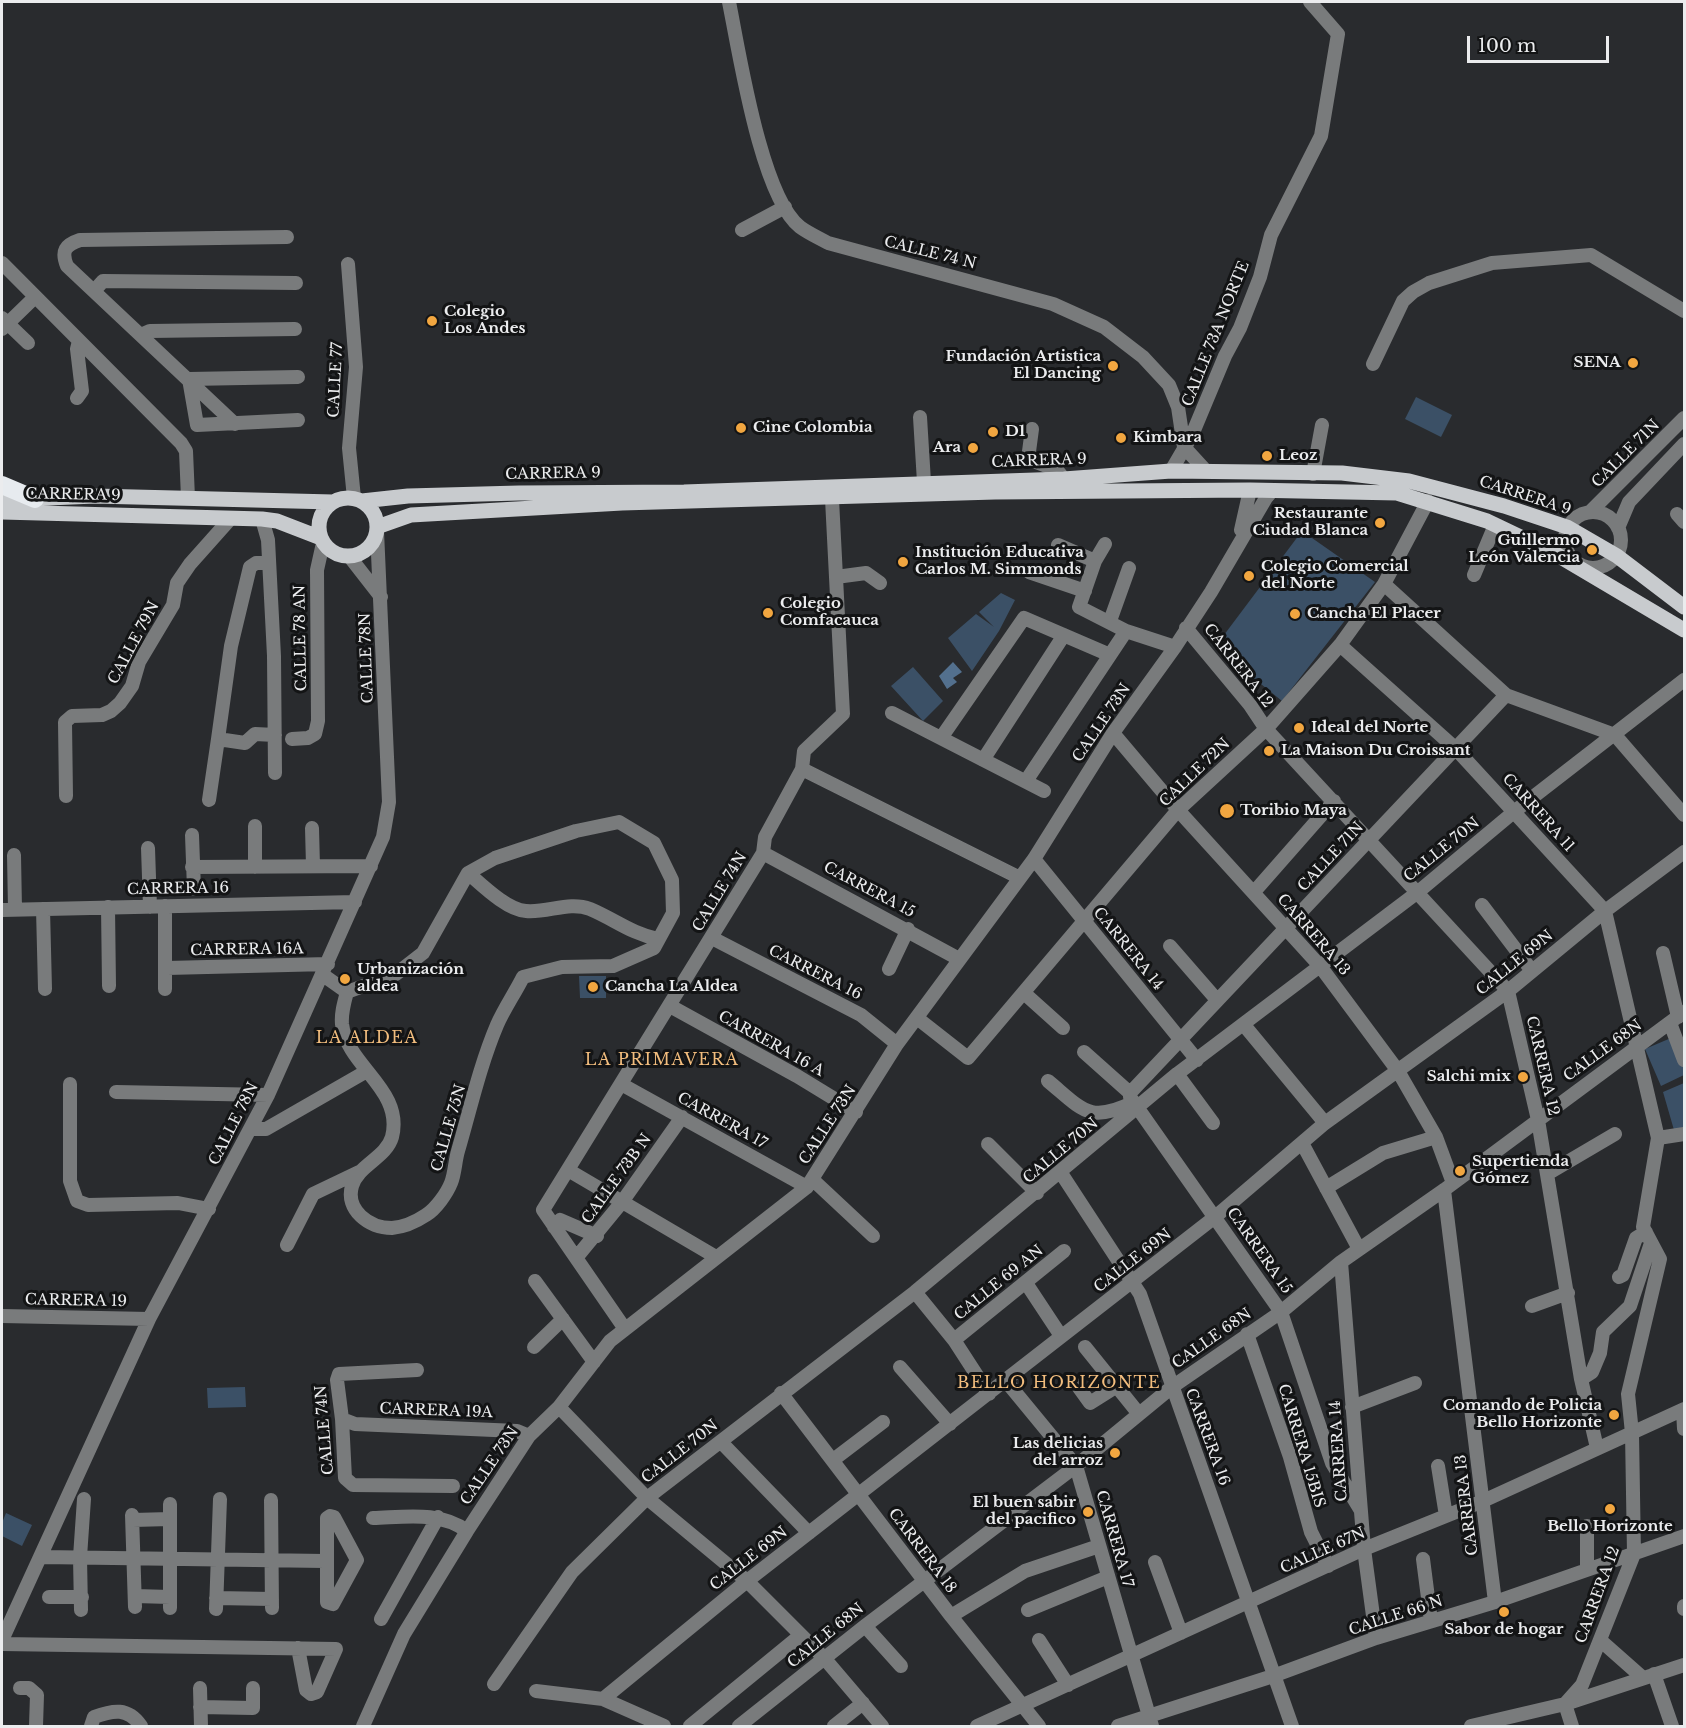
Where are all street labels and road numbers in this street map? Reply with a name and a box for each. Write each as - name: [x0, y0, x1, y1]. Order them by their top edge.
- street label: CALLE 74 N: [882, 233, 978, 273]
- street label: CALLE 73A NORTE: [1179, 259, 1253, 409]
- street label: CALLE 77: [325, 342, 347, 418]
- street label: CALLE 71N: [1588, 416, 1664, 492]
- street label: CARRERA 9: [991, 450, 1087, 472]
- street label: CARRERA 9: [505, 464, 601, 484]
- street label: CARRERA 9: [1477, 473, 1573, 519]
- street label: CARRERA 9: [25, 485, 121, 505]
- street label: CALLE 78 AN: [291, 585, 311, 691]
- street label: CALLE 79N: [105, 598, 163, 688]
- street label: CALLE 78N: [356, 612, 378, 704]
- street label: CARRERA 12: [1200, 620, 1276, 712]
- street label: CALLE 73N: [1069, 680, 1135, 766]
- street label: CALLE 72N: [1156, 735, 1234, 811]
- street label: CARRERA 11: [1498, 770, 1578, 856]
- street label: CALLE 70N: [1400, 814, 1484, 886]
- street label: CALLE 71N: [1294, 819, 1368, 895]
- street label: CALLE 74N: [689, 849, 751, 935]
- street label: CARRERA 15: [820, 858, 918, 922]
- street label: CARRERA 16: [127, 879, 229, 899]
- street label: CARRERA 13: [1273, 891, 1353, 979]
- street label: CARRERA 14: [1089, 904, 1167, 994]
- street label: CALLE 69N: [1473, 927, 1557, 999]
- street label: CARRERA 16A: [190, 940, 304, 960]
- street label: CARRERA 16: [765, 942, 865, 1004]
- street label: CARRERA 16 A: [715, 1008, 827, 1080]
- street label: CARRERA 12: [1522, 1014, 1562, 1118]
- street label: CALLE 68N: [1560, 1016, 1646, 1086]
- street label: CALLE 78N: [205, 1079, 263, 1169]
- street label: CALLE 75N: [428, 1082, 470, 1174]
- street label: CALLE 73N: [796, 1082, 860, 1168]
- street label: CARRERA 17: [674, 1089, 770, 1153]
- street label: CALLE 70N: [1020, 1114, 1102, 1188]
- street label: CALLE 73B N: [578, 1131, 656, 1227]
- street label: CARRERA 15: [1223, 1204, 1295, 1298]
- street label: CALLE 69N: [1091, 1225, 1175, 1297]
- street label: CALLE 69 AN: [951, 1242, 1047, 1324]
- street label: CARRERA 19: [25, 1291, 127, 1311]
- street label: CALLE 68N: [1169, 1305, 1255, 1373]
- street label: CARRERA 15BIS: [1274, 1382, 1328, 1510]
- street label: CALLE 74N: [312, 1384, 338, 1476]
- street label: CARRERA 16: [1181, 1386, 1233, 1488]
- street label: CARRERA 19A: [379, 1400, 493, 1422]
- street label: CARRERA 14: [1326, 1400, 1352, 1502]
- street label: CALLE 70N: [638, 1416, 722, 1488]
- street label: CALLE 73N: [457, 1423, 523, 1509]
- street label: CARRERA 13: [1452, 1453, 1482, 1557]
- street label: CARRERA 17: [1092, 1488, 1136, 1590]
- street label: CARRERA 18: [884, 1505, 960, 1597]
- street label: CALLE 69N: [707, 1523, 791, 1595]
- street label: CALLE 67N: [1278, 1524, 1368, 1578]
- street label: CARRERA 12: [1572, 1544, 1624, 1646]
- street label: CALLE 66 N: [1347, 1592, 1445, 1640]
- street label: CALLE 68N: [784, 1600, 868, 1672]

